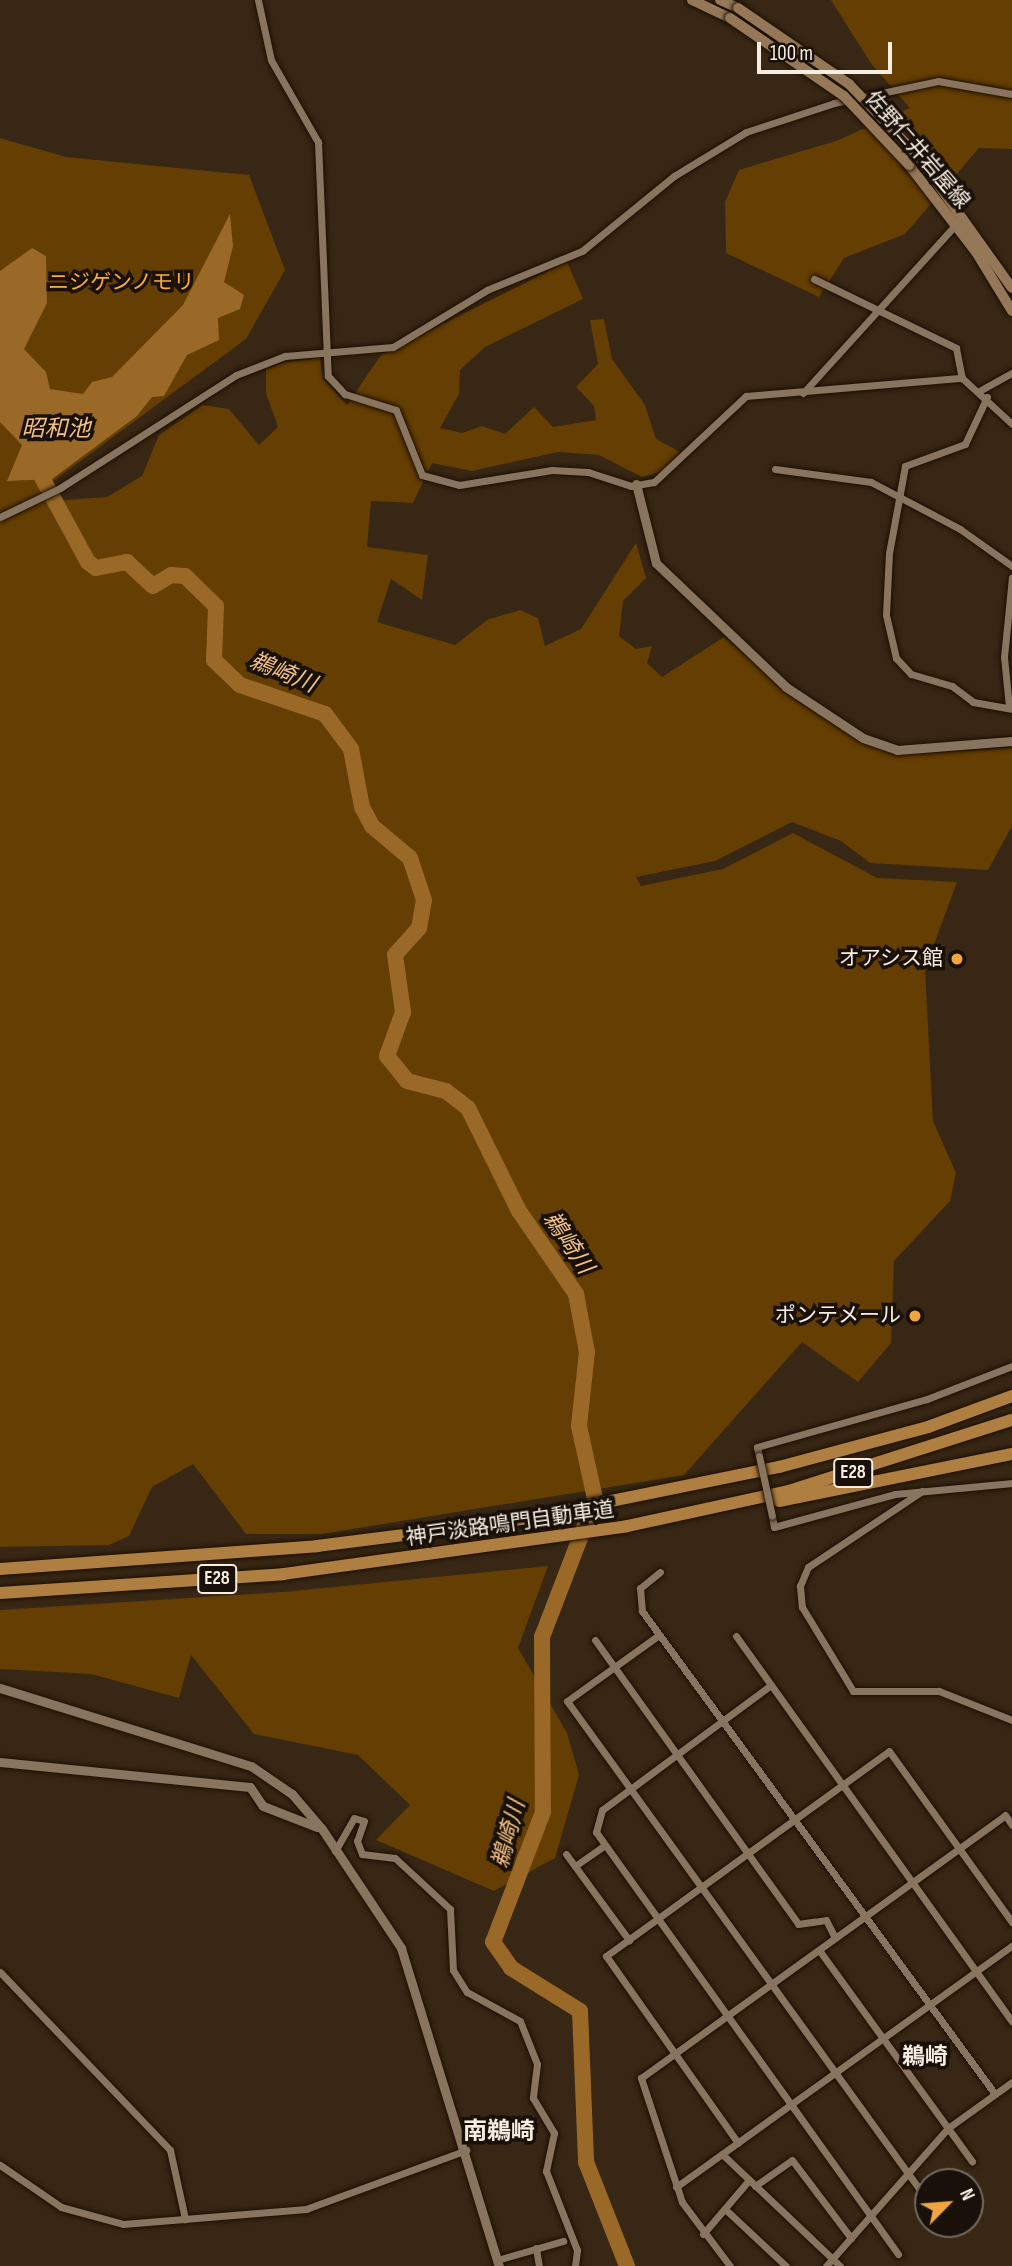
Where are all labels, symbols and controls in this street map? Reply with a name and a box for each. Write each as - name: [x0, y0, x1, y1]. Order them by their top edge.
- scale bar: [760, 28, 895, 72]
- text: 100 m: [770, 41, 813, 66]
- street label: 佐野仁井岩屋線: [859, 86, 975, 214]
- park label: ニジゲンノモリ: [48, 270, 194, 296]
- water label: 昭和池: [22, 415, 90, 443]
- water label: 鵜崎川: [246, 647, 320, 699]
- place label: オアシス館: [838, 946, 943, 972]
- marker: オアシス館: [949, 951, 965, 967]
- water label: 鵜崎川: [537, 1207, 599, 1279]
- place label: ポンテメール: [775, 1303, 901, 1329]
- marker: ポンテメール: [907, 1308, 923, 1324]
- road number: E28: [832, 1457, 874, 1488]
- street label: 神戸淡路鳴門自動車道: [404, 1497, 616, 1551]
- road number: E28: [196, 1564, 238, 1595]
- water label: 鵜崎川: [487, 1797, 531, 1871]
- district label: 鵜崎: [902, 2043, 948, 2071]
- district label: 南鵜崎: [463, 2118, 535, 2146]
- north arrow: [914, 2168, 984, 2238]
- text: N: [954, 2185, 979, 2204]

